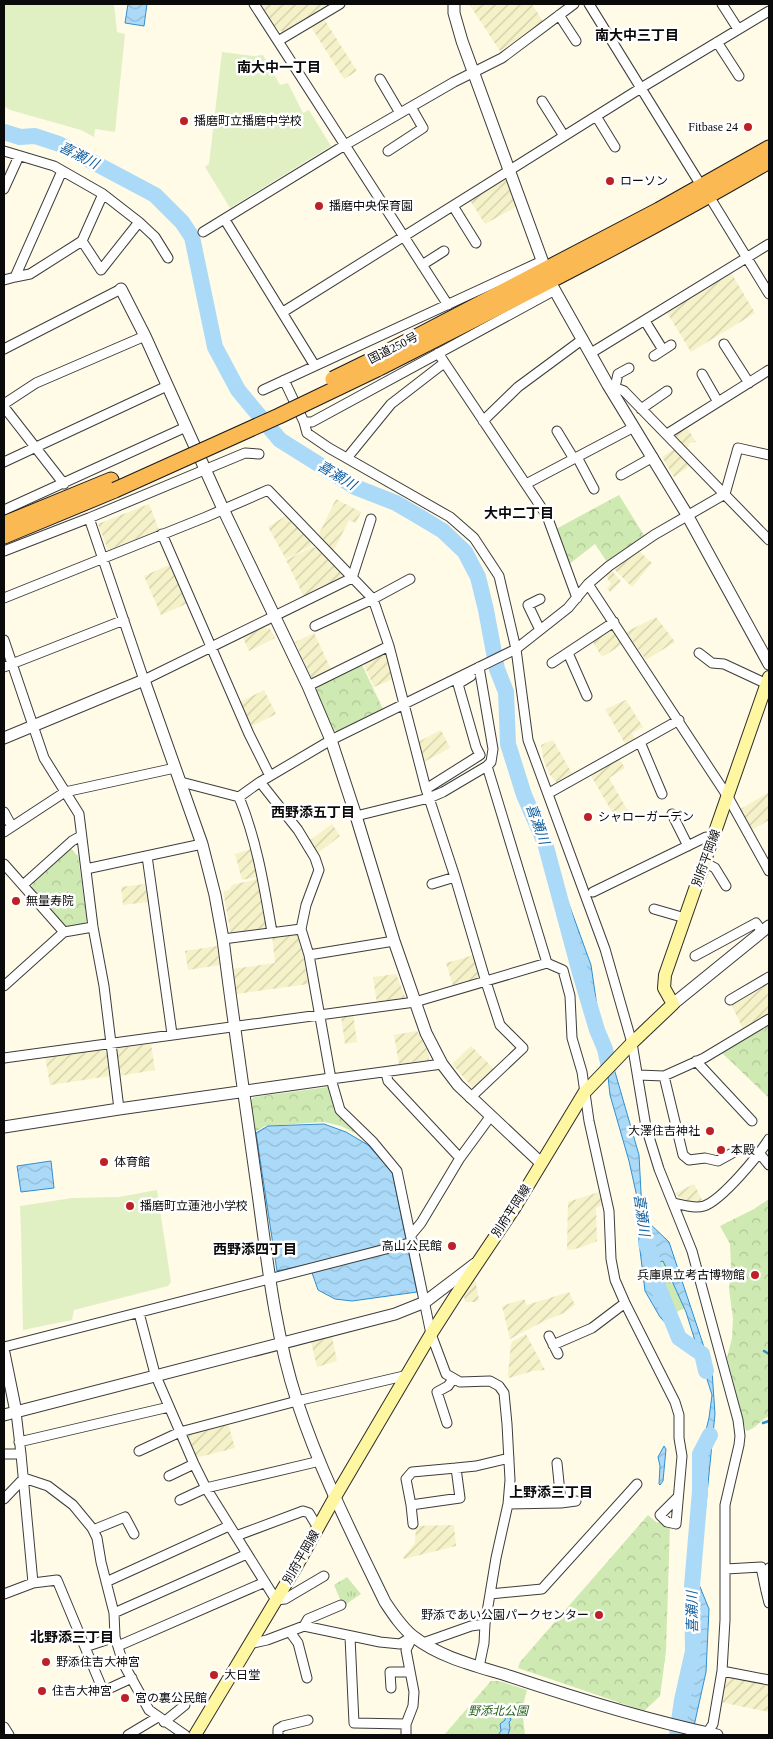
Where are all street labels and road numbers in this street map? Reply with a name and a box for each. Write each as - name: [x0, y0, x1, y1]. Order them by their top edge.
- street label: 国道250号: [366, 330, 420, 366]
- street label: 別府平岡線: [689, 827, 723, 889]
- street label: 別府平岡線: [489, 1182, 533, 1240]
- street label: 別府平岡線: [280, 1528, 322, 1586]

